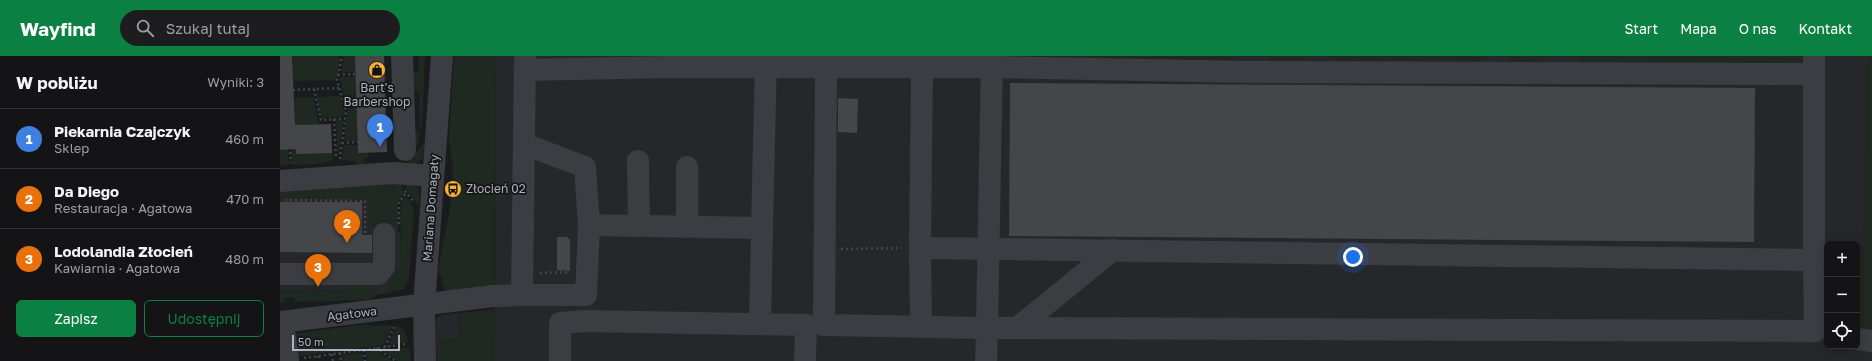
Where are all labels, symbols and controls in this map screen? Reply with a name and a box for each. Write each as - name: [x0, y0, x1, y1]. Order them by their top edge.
- search box: [120, 10, 400, 46]
- text: Wayfind: [20, 17, 96, 40]
- icon: search: [134, 17, 156, 39]
- text: Szukaj tutaj: [166, 19, 250, 37]
- text: Start: [1625, 20, 1658, 37]
- text: Mapa: [1680, 20, 1717, 37]
- text: O nas: [1739, 20, 1776, 37]
- text: Kontakt: [1798, 20, 1852, 37]
- shop icon: Bart's Barbershop: [367, 60, 387, 80]
- text: W pobliżu: [16, 72, 98, 93]
- text: Wyniki: 3: [207, 74, 264, 90]
- place label: Bart's Barbershop: [344, 80, 410, 109]
- pin: 1: [367, 114, 393, 147]
- text: Piekarnia Czajczyk: [54, 122, 191, 140]
- text: 1: [26, 131, 32, 147]
- text: 460 m: [225, 131, 264, 147]
- text: Sklep: [54, 140, 89, 156]
- street label: Mariana Domagały: [419, 154, 442, 262]
- bus stop icon: Złocień 02: [443, 179, 463, 199]
- place label: Złocień 02: [466, 181, 526, 196]
- text: Da Diego: [54, 182, 119, 200]
- text: 2: [25, 191, 33, 207]
- text: 470 m: [226, 191, 264, 207]
- text: Restauracja · Agatowa: [54, 200, 192, 216]
- pin: 2: [334, 210, 360, 243]
- map controls: [1824, 241, 1860, 349]
- button: +: [1824, 241, 1860, 277]
- text: Lodolandia Złocień: [54, 242, 193, 260]
- your location: [1343, 247, 1363, 267]
- text: 3: [25, 251, 33, 267]
- text: 480 m: [225, 251, 264, 267]
- pin: 3: [305, 254, 331, 287]
- text: Kawiarnia · Agatowa: [54, 260, 180, 276]
- button: −: [1824, 277, 1860, 313]
- button: Zapisz: [16, 300, 136, 337]
- button: Udostępnij: [144, 300, 264, 337]
- street label: Agatowa: [326, 303, 378, 324]
- button: locate: [1824, 313, 1860, 349]
- scale bar: [292, 333, 400, 352]
- text: 50 m: [298, 335, 324, 348]

